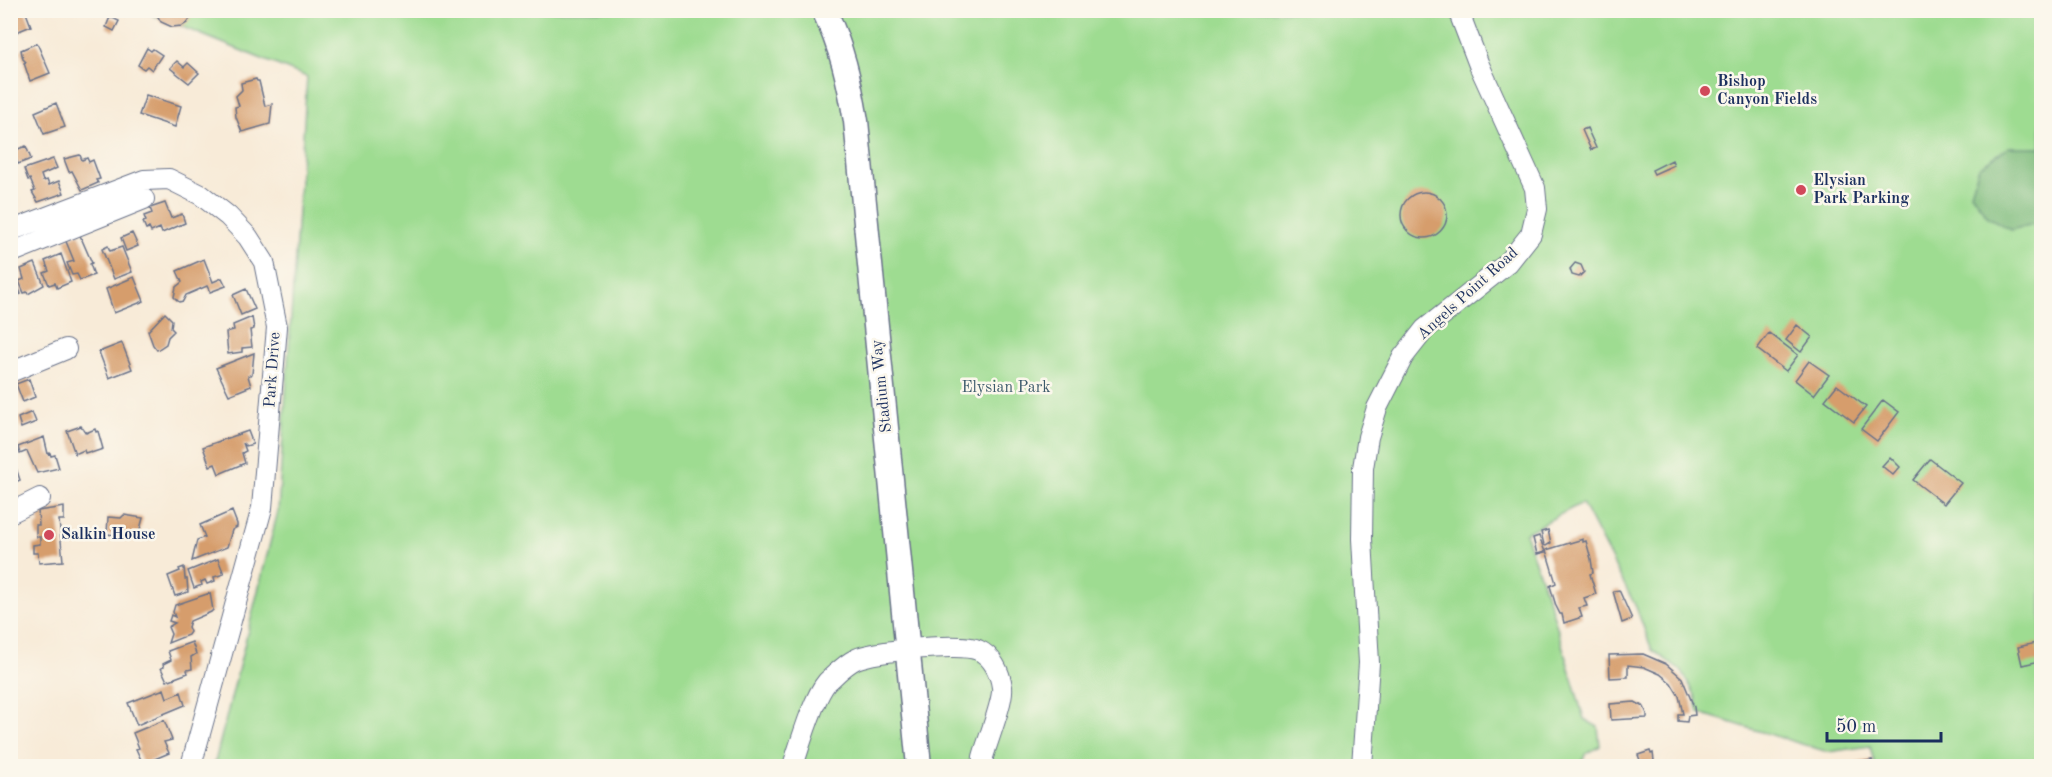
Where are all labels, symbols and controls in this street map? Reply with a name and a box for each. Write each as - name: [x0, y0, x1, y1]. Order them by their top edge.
- place label: Bishop Canyon Fields: [1717, 74, 1817, 108]
- marker: Bishop Canyon Fields: [1698, 84, 1712, 98]
- place label: Elysian Park Parking: [1813, 173, 1909, 207]
- marker: Elysian Park Parking: [1794, 183, 1808, 197]
- street label: Angels Point Road: [1415, 245, 1521, 343]
- street label: Park Drive: [262, 332, 284, 408]
- street label: Stadium Way: [869, 338, 895, 433]
- park label: Elysian Park: [961, 380, 1051, 396]
- place label: Salkin House: [61, 527, 156, 543]
- marker: Salkin House: [42, 528, 56, 542]
- scale bar: [1827, 705, 1941, 743]
- text: 50 m: [1836, 718, 1876, 736]

